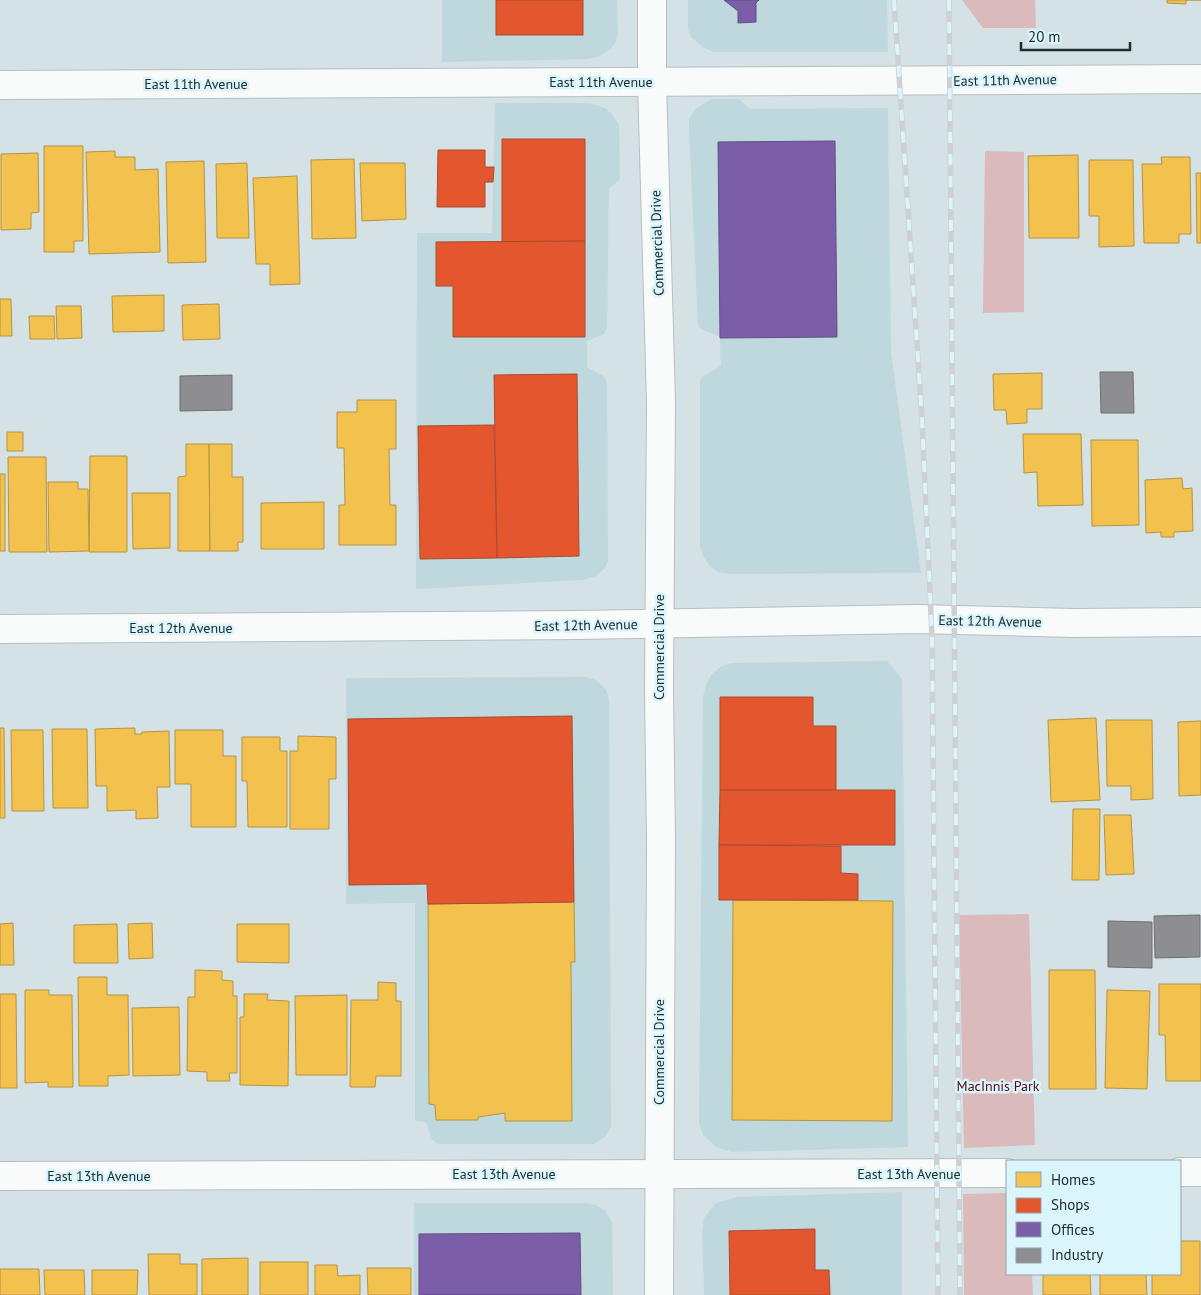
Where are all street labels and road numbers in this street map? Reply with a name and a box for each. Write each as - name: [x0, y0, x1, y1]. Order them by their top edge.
- street label: East 11th Avenue: [953, 70, 1057, 90]
- street label: East 11th Avenue: [549, 73, 653, 91]
- street label: East 11th Avenue: [144, 75, 248, 93]
- street label: Commercial Drive: [646, 190, 668, 296]
- street label: Commercial Drive: [650, 594, 668, 700]
- street label: East 12th Avenue: [938, 611, 1042, 631]
- street label: East 12th Avenue: [534, 615, 638, 635]
- street label: East 12th Avenue: [129, 619, 233, 637]
- street label: Commercial Drive: [650, 999, 668, 1105]
- street label: East 13th Avenue: [452, 1165, 556, 1183]
- street label: East 13th Avenue: [857, 1165, 961, 1183]
- street label: East 13th Avenue: [47, 1167, 151, 1185]

